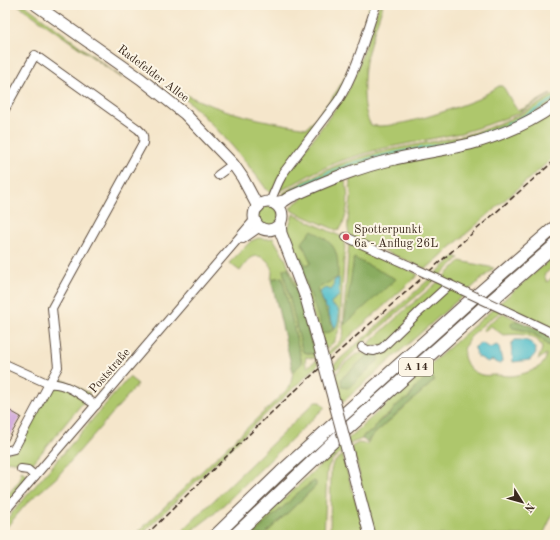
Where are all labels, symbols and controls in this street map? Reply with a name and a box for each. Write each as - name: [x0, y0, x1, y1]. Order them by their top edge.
- street label: Radefelder Allee: [115, 43, 191, 105]
- place label: Spotterpunkt 6a - Anflug 26L: [354, 224, 438, 250]
- marker: Spotterpunkt 6a - Anflug 26L: [341, 232, 351, 242]
- street label: Poststraße: [87, 346, 133, 396]
- road number: A 14: [399, 358, 433, 376]
- north arrow: [502, 482, 542, 522]
- text: N: [522, 500, 536, 514]

